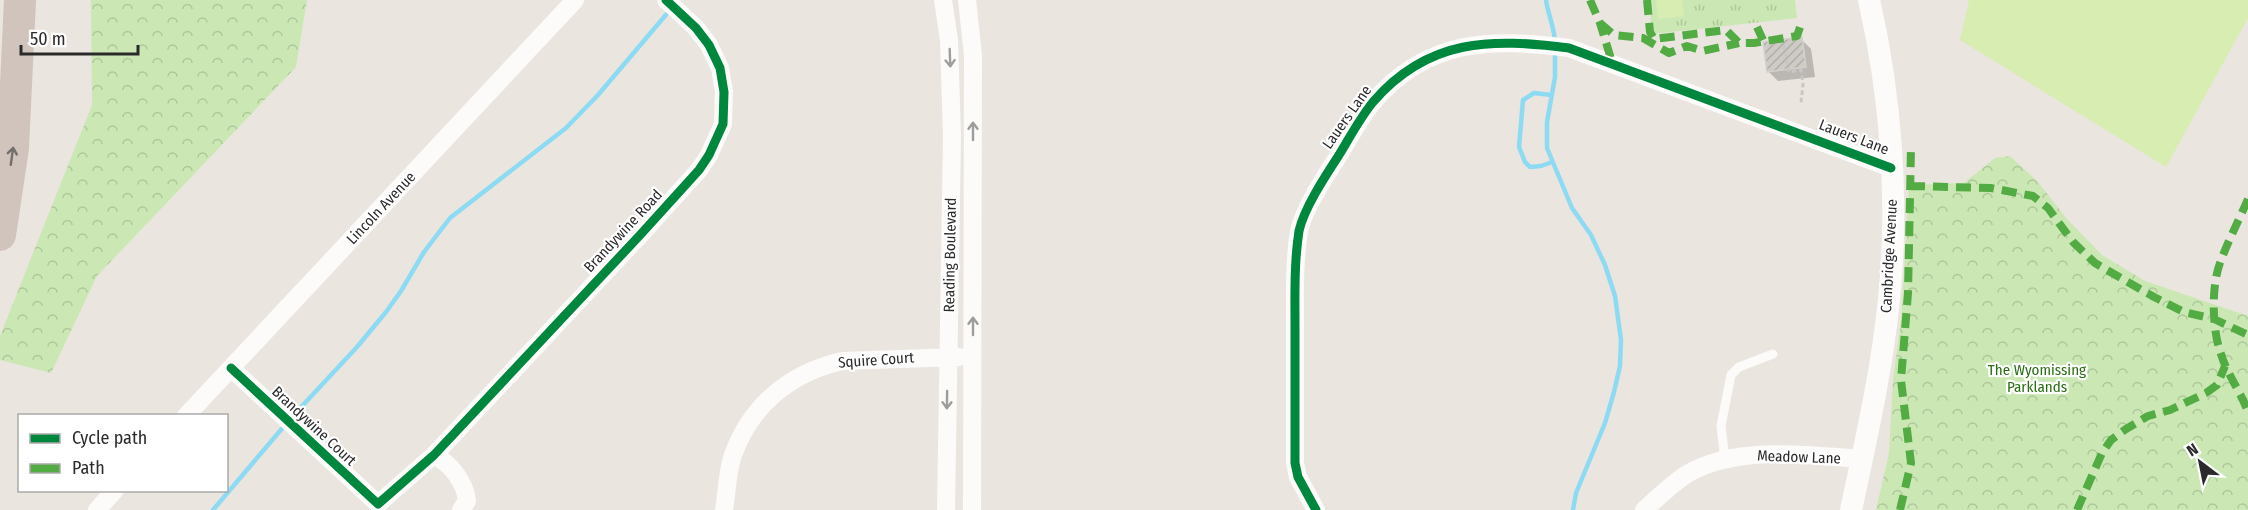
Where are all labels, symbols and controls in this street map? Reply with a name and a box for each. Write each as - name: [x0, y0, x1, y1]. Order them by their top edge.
- scale bar: [21, 18, 138, 56]
- text: 50 m: [30, 28, 66, 50]
- one-way arrow: [945, 48, 956, 68]
- street label: Lauers Lane: [1319, 82, 1375, 152]
- street label: Lauers Lane: [1817, 115, 1891, 159]
- one-way arrow: [967, 121, 979, 141]
- one-way arrow: [7, 147, 18, 167]
- street label: Lincoln Avenue: [343, 168, 419, 248]
- street label: Brandywine Road: [580, 186, 666, 276]
- street label: Reading Boulevard: [940, 197, 960, 313]
- street label: Cambridge Avenue: [1877, 198, 1901, 314]
- one-way arrow: [967, 316, 979, 336]
- street label: Squire Court: [837, 348, 915, 372]
- park label: The Wyomissing Parklands: [1988, 361, 2086, 396]
- street label: Brandywine Court: [268, 382, 360, 470]
- one-way arrow: [941, 389, 953, 409]
- legend: [18, 414, 228, 492]
- text: Cycle path: [72, 427, 147, 449]
- north arrow: [2170, 432, 2230, 492]
- text: N: [2183, 439, 2201, 460]
- street label: Meadow Lane: [1757, 447, 1841, 467]
- text: Path: [72, 457, 105, 479]

